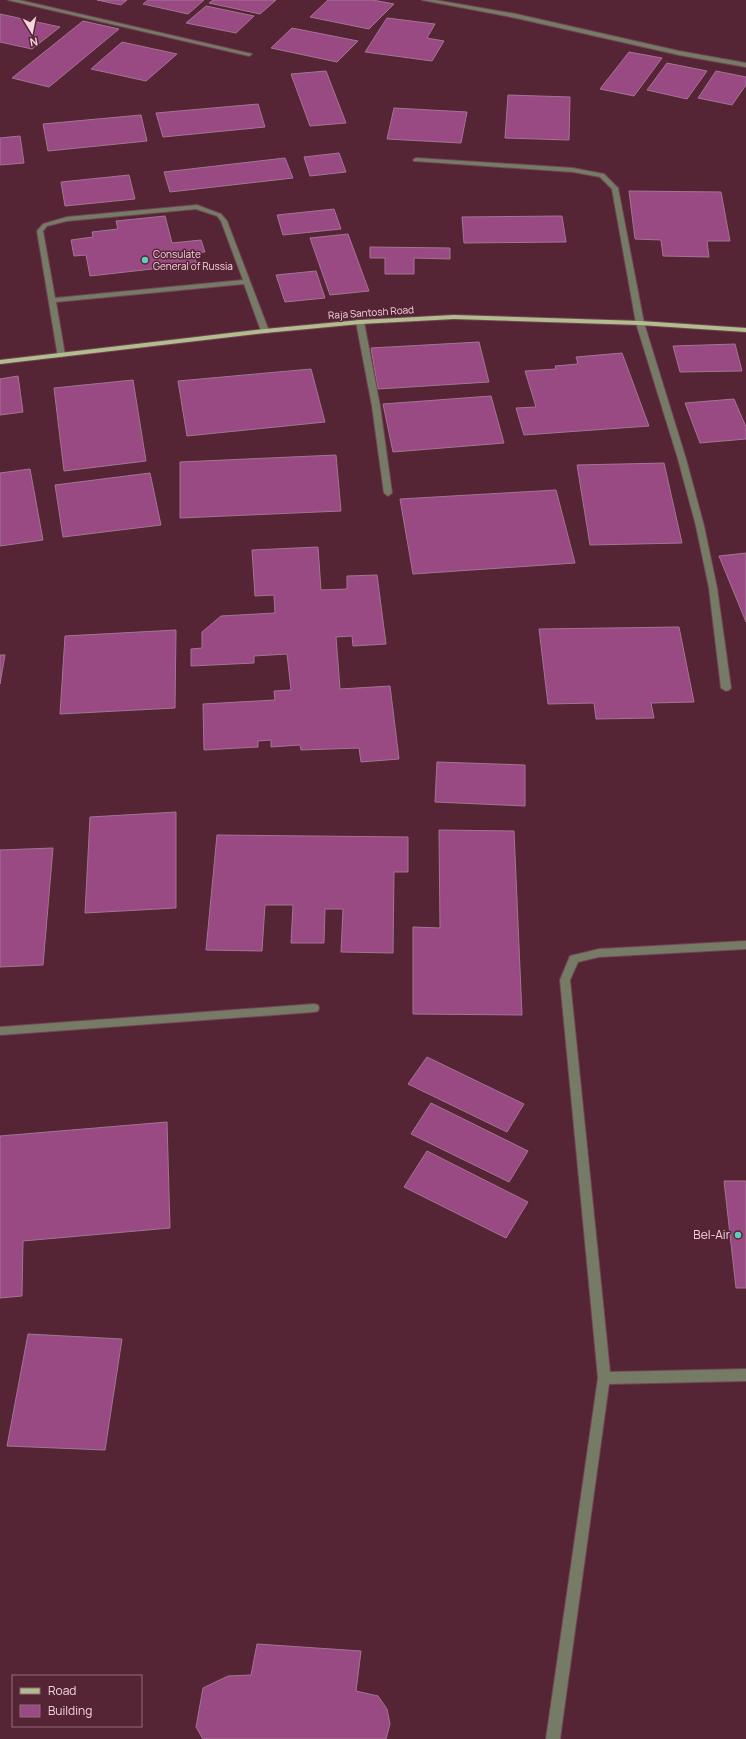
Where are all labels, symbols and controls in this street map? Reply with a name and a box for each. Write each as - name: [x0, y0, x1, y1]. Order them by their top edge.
- north arrow: [12, 12, 52, 52]
- text: N: [29, 34, 39, 50]
- place label: Consulate General of Russia: [153, 247, 233, 273]
- marker: Consulate General of Russia: [140, 255, 150, 265]
- street label: Raja Santosh Road: [328, 302, 415, 322]
- place label: Bel-Air: [693, 1226, 731, 1243]
- marker: Bel-Air: [733, 1230, 743, 1240]
- legend: [12, 1675, 142, 1727]
- text: Road: [48, 1682, 76, 1699]
- text: Building: [48, 1702, 92, 1719]

